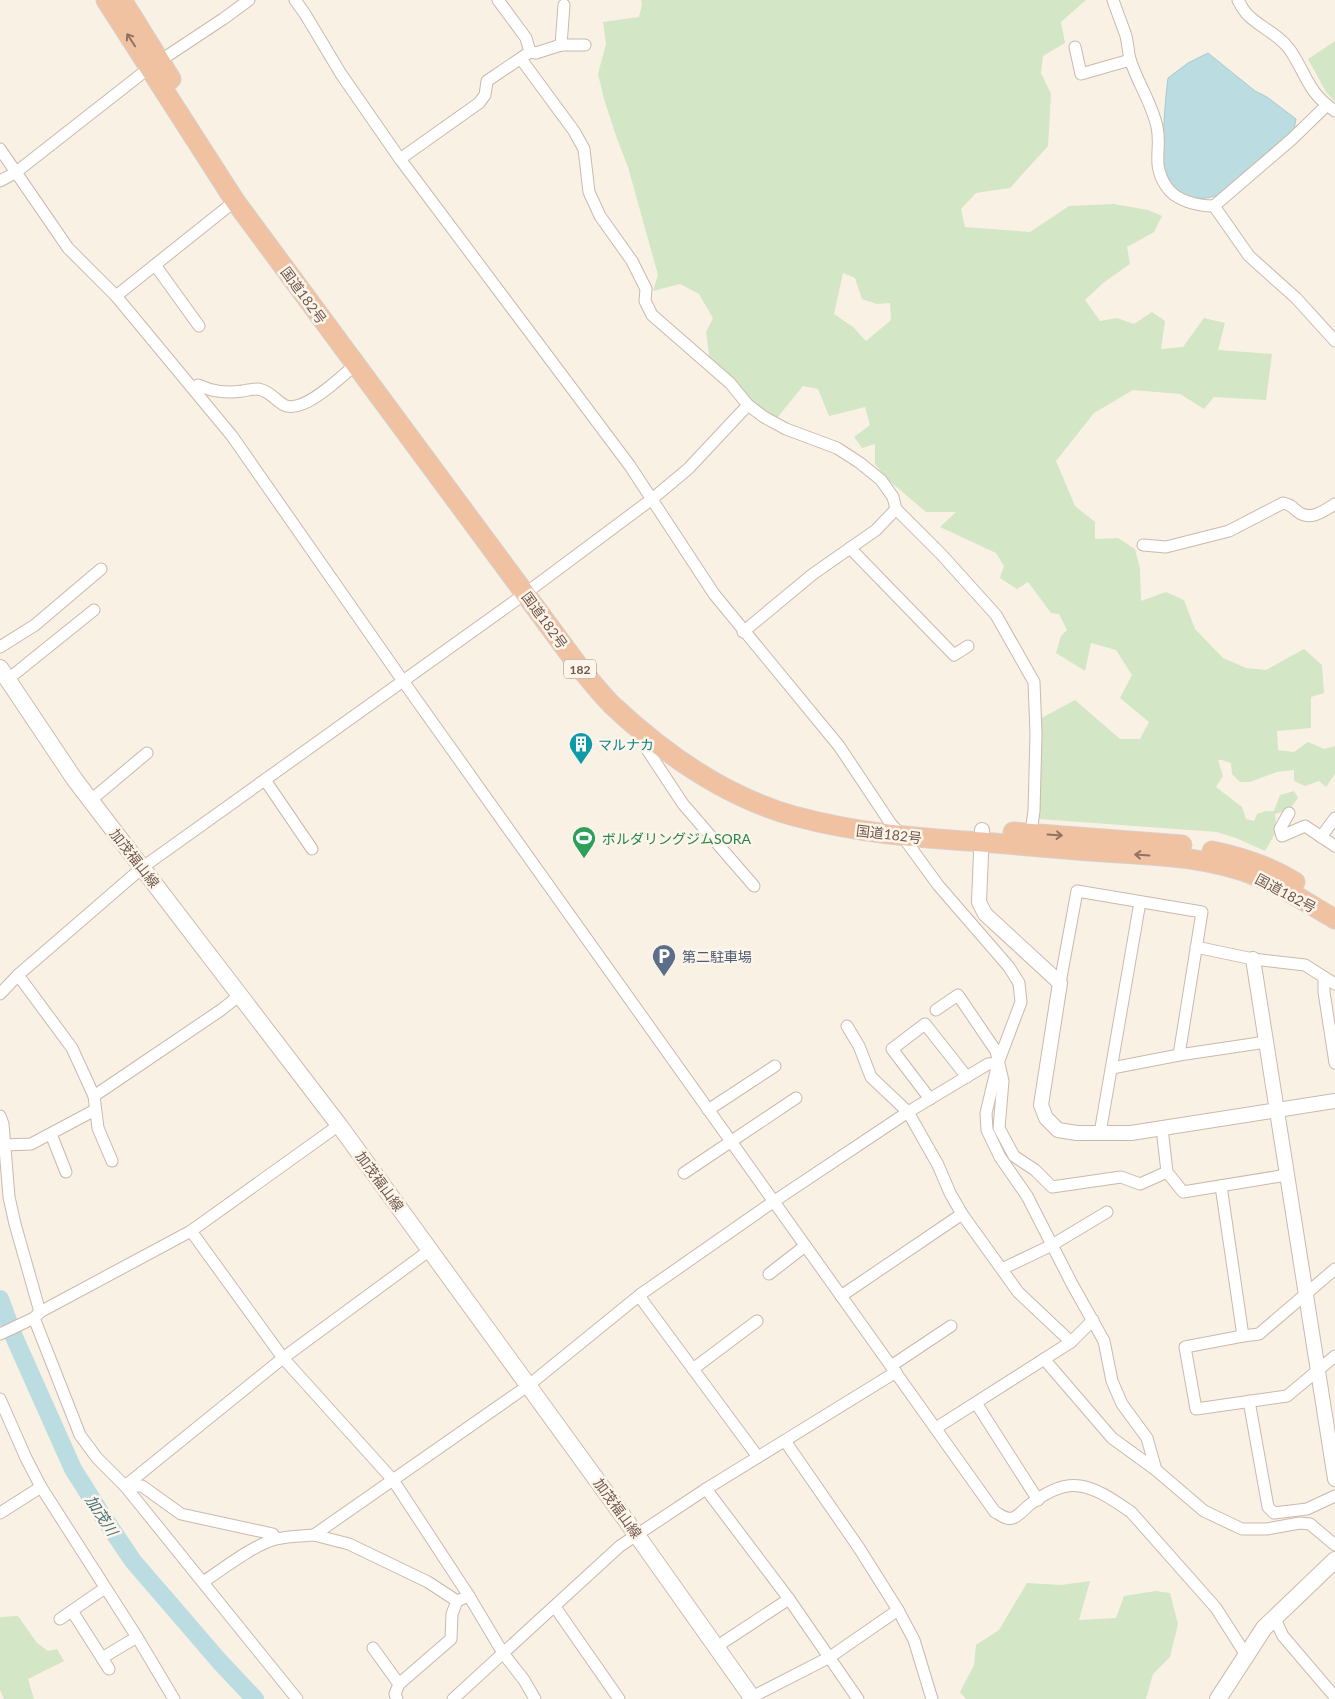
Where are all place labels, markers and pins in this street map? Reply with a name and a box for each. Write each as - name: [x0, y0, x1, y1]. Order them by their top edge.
- building icon: マルナカ: [568, 731, 594, 765]
- place label: マルナカ: [598, 736, 654, 753]
- sports icon: ボルダリングジムSORA: [571, 825, 597, 859]
- place label: ボルダリングジムSORA: [602, 830, 752, 847]
- parking icon: 第二駐車場: [651, 943, 677, 977]
- place label: 第二駐車場: [682, 948, 752, 965]

